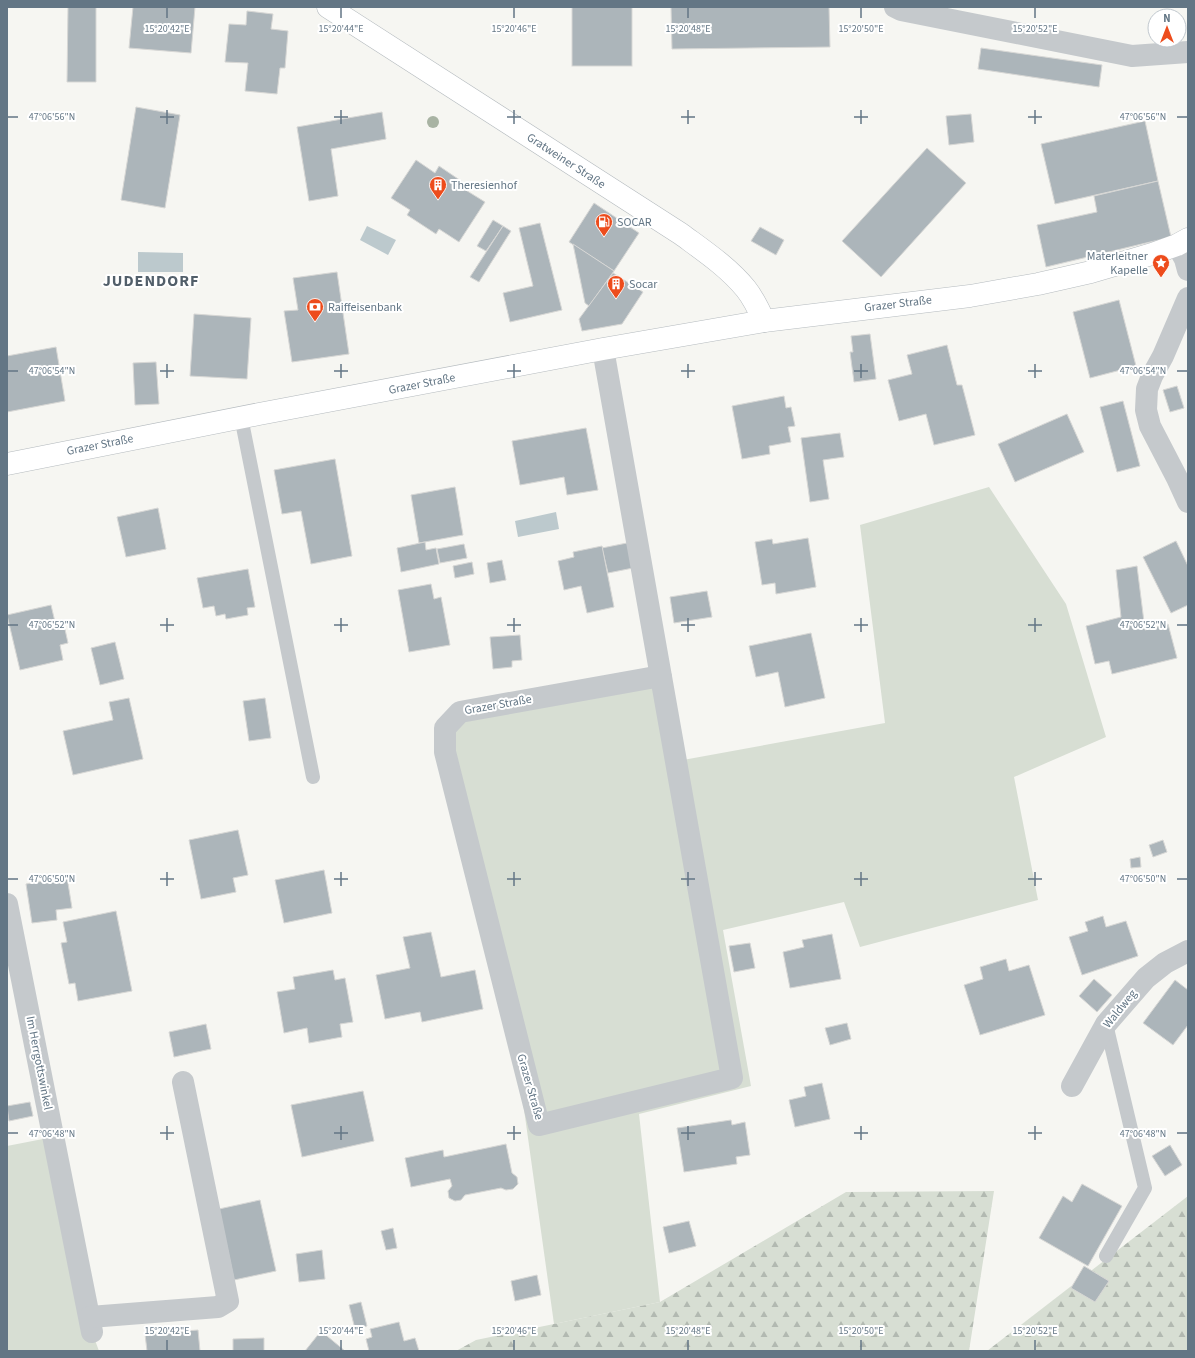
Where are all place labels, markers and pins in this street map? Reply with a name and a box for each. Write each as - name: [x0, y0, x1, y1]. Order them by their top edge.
- building icon: Theresienhof: [428, 175, 448, 200]
- place label: Theresienhof: [451, 177, 517, 194]
- fuel station icon: SOCAR: [594, 212, 614, 237]
- place label: SOCAR: [617, 214, 652, 231]
- place label: Materleitner Kapelle: [1087, 248, 1149, 279]
- place icon: Materleitner Kapelle: [1151, 253, 1171, 278]
- building icon: Socar: [606, 274, 626, 299]
- place label: Socar: [629, 276, 658, 293]
- bank icon: Raiffeisenbank: [305, 297, 325, 322]
- place label: Raiffeisenbank: [328, 299, 402, 316]

